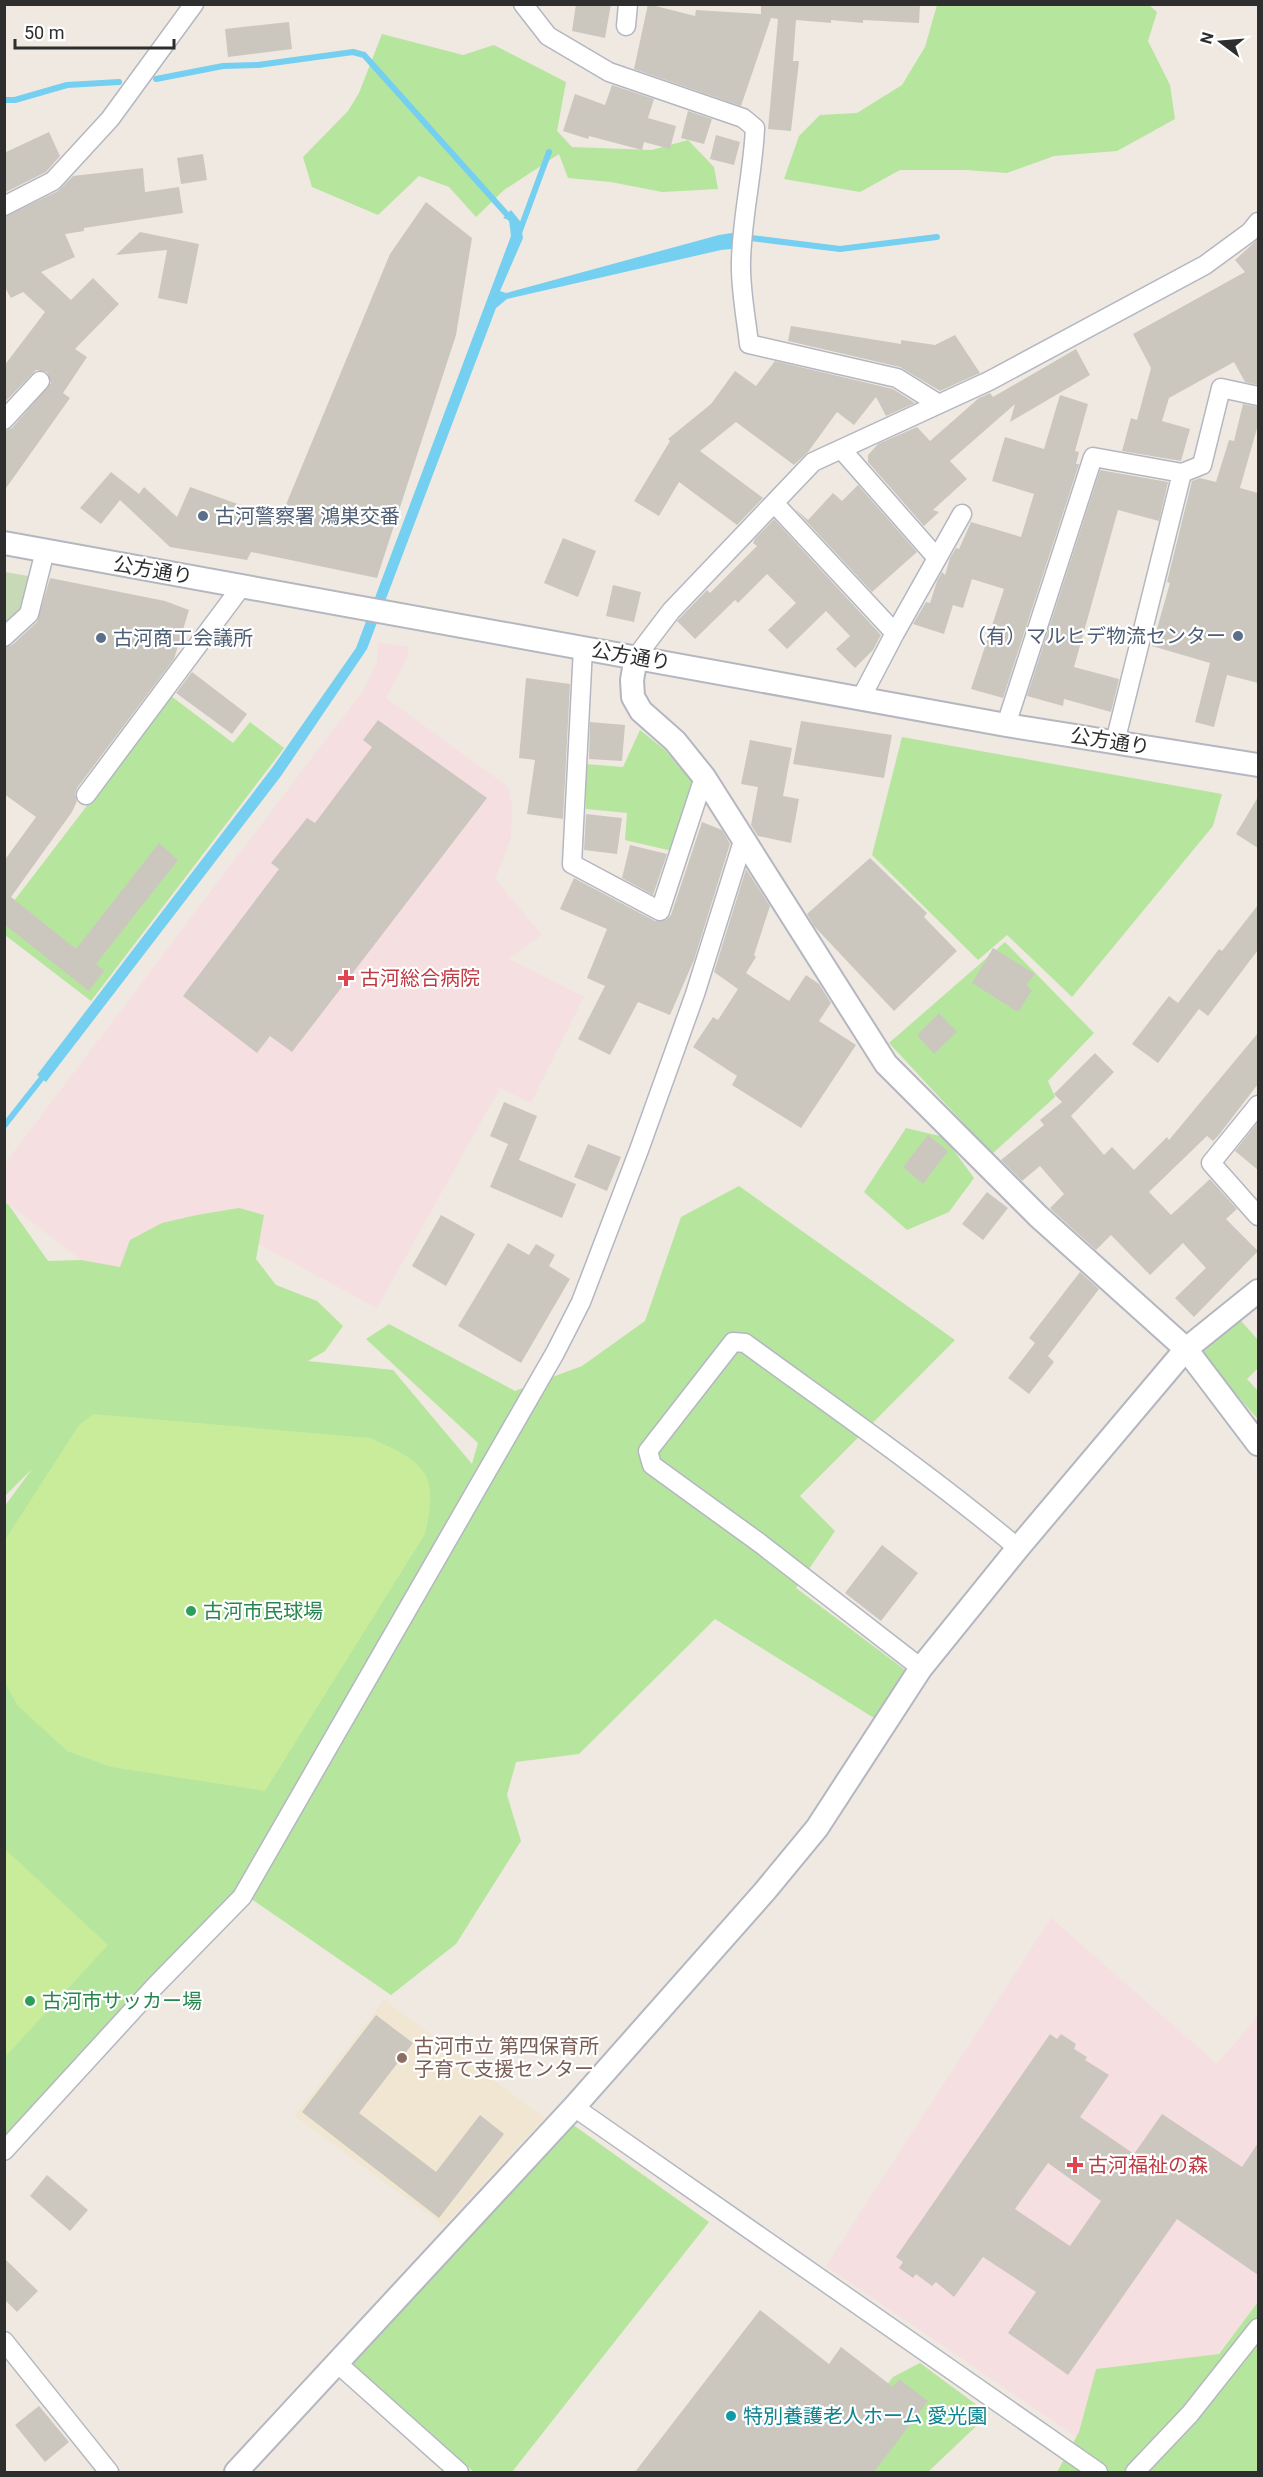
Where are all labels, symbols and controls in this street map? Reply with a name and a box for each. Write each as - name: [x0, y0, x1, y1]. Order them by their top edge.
- scale bar: [15, 12, 174, 50]
- north arrow: [1191, 12, 1251, 72]
- text: 50 m: [24, 22, 64, 43]
- text: N: [1196, 30, 1218, 46]
- place label: 古河警察署 鴻巣交番: [215, 504, 400, 528]
- marker: 古河警察署 鴻巣交番: [196, 509, 210, 523]
- street label: 公方通り: [112, 551, 194, 589]
- place label: （有）マルヒデ物流センター: [966, 624, 1226, 648]
- place label: 古河商工会議所: [113, 626, 253, 650]
- marker: （有）マルヒデ物流センター: [1231, 629, 1245, 643]
- marker: 古河商工会議所: [94, 631, 108, 645]
- street label: 公方通り: [590, 637, 672, 675]
- street label: 公方通り: [1069, 723, 1151, 759]
- place label: 古河総合病院: [360, 966, 480, 990]
- marker: 古河総合病院: [337, 969, 355, 987]
- place label: 古河市民球場: [203, 1599, 323, 1623]
- marker: 古河市民球場: [184, 1604, 198, 1618]
- place label: 古河市サッカー場: [42, 1989, 202, 2013]
- marker: 古河市サッカー場: [23, 1994, 37, 2008]
- place label: 古河市立 第四保育所 子育て支援センター: [414, 2034, 599, 2081]
- marker: 古河市立 第四保育所 子育て支援センター: [395, 2051, 409, 2065]
- place label: 古河福祉の森: [1088, 2153, 1208, 2177]
- marker: 古河福祉の森: [1066, 2156, 1084, 2174]
- place label: 特別養護老人ホーム 愛光園: [743, 2404, 987, 2428]
- marker: 特別養護老人ホーム 愛光園: [724, 2409, 738, 2423]

